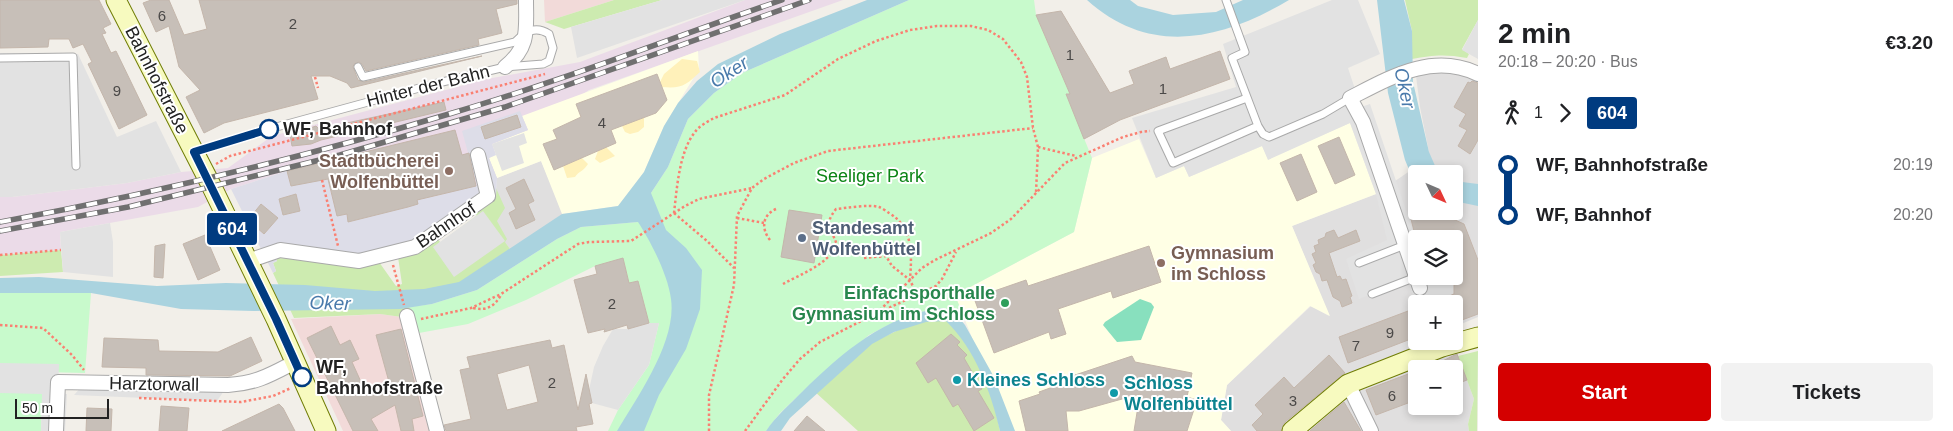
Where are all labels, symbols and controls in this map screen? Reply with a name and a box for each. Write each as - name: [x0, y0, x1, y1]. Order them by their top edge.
- house number: 6: [158, 7, 166, 24]
- house number: 2: [289, 15, 297, 32]
- text: 2 min: [1498, 18, 1571, 49]
- street label: Bahnhofstraße: [121, 23, 193, 137]
- text: €3.20: [1885, 32, 1933, 53]
- house number: 1: [1066, 46, 1074, 63]
- water label: Oker: [706, 52, 753, 92]
- text: 20:18 – 20:20 · Bus: [1498, 53, 1638, 70]
- street label: Hinter der Bahn: [364, 61, 492, 111]
- water label: Oker: [1390, 66, 1420, 111]
- house number: 1: [1159, 80, 1167, 97]
- house number: 9: [113, 82, 121, 99]
- icon: walk: [1498, 99, 1526, 127]
- icon: forward: [1551, 99, 1579, 127]
- text: 604: [1597, 103, 1627, 123]
- text: 1: [1534, 104, 1543, 121]
- house number: 4: [598, 114, 606, 131]
- marker: WF, Bahnhof: [259, 119, 279, 139]
- place label: WF, Bahnhof: [283, 119, 393, 139]
- place label: Stadtbücherei Wolfenbüttel: [319, 151, 439, 192]
- text: WF, Bahnhofstraße: [1536, 154, 1708, 175]
- text: 20:19: [1893, 156, 1933, 173]
- marker: Stadtbücherei Wolfenbüttel: [443, 165, 455, 177]
- north arrow: [1408, 165, 1462, 220]
- map controls: [1408, 165, 1463, 415]
- park label: Seeliger Park: [816, 166, 925, 186]
- street label: Bahnhof: [413, 197, 480, 252]
- text: WF, Bahnhof: [1536, 204, 1651, 225]
- text: 20:20: [1893, 206, 1933, 223]
- line badge: 604: [203, 213, 261, 245]
- place label: Standesamt Wolfenbüttel: [812, 218, 921, 259]
- text: 604: [217, 219, 247, 239]
- button: layers: [1408, 230, 1463, 285]
- marker: Standesamt Wolfenbüttel: [796, 232, 808, 244]
- place label: Gymnasium im Schloss: [1171, 243, 1274, 284]
- marker: Gymnasium im Schloss: [1155, 257, 1167, 269]
- place label: Einfachsporthalle Gymnasium im Schloss: [792, 283, 995, 324]
- water label: Oker: [309, 292, 352, 314]
- house number: 2: [608, 295, 616, 312]
- button: +: [1408, 295, 1463, 350]
- marker: Einfachsporthalle Gymnasium im Schloss: [999, 297, 1011, 309]
- house number: 9: [1386, 324, 1394, 341]
- house number: 7: [1352, 337, 1360, 354]
- place label: WF, Bahnhofstraße: [316, 357, 443, 398]
- button: −: [1408, 360, 1463, 415]
- button: Start: [1498, 363, 1711, 421]
- button: Tickets: [1721, 363, 1933, 421]
- marker: WF, Bahnhofstraße: [292, 367, 312, 387]
- place label: Kleines Schloss: [967, 370, 1105, 390]
- street label: Harztorwall: [109, 373, 199, 395]
- place label: Schloss Wolfenbüttel: [1124, 373, 1233, 414]
- house number: 2: [548, 374, 556, 391]
- marker: Kleines Schloss: [951, 374, 963, 386]
- marker: Schloss Wolfenbüttel: [1108, 387, 1120, 399]
- house number: 6: [1388, 387, 1396, 404]
- house number: 3: [1289, 392, 1297, 409]
- scale bar: [15, 396, 109, 419]
- text: 50 m: [22, 400, 53, 416]

